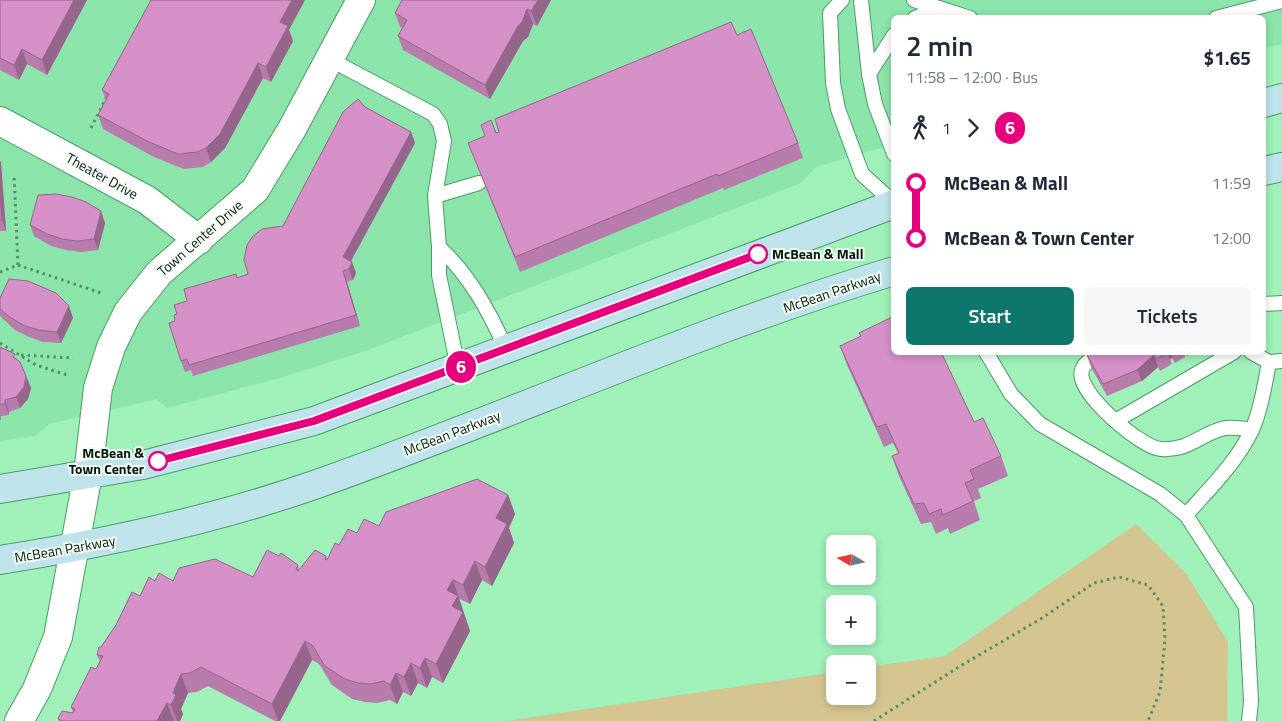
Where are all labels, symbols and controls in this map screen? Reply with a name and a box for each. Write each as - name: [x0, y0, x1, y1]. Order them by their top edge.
- text: 2 min: [906, 24, 973, 67]
- text: $1.65: [1204, 43, 1251, 72]
- text: 11:58 – 12:00 · Bus: [906, 65, 1038, 89]
- icon: walk: [906, 114, 934, 142]
- icon: forward: [959, 114, 987, 142]
- text: 6: [1005, 114, 1015, 141]
- text: 1: [942, 116, 951, 140]
- street label: Theater Drive: [62, 147, 142, 204]
- text: McBean & Mall: [944, 168, 1068, 197]
- text: 11:59: [1212, 171, 1251, 195]
- street label: Town Center Drive: [152, 195, 247, 281]
- text: McBean & Town Center: [944, 223, 1134, 252]
- text: 12:00: [1212, 226, 1251, 250]
- place label: McBean & Mall: [772, 243, 863, 264]
- marker: McBean & Mall: [748, 244, 768, 264]
- street label: McBean Parkway: [780, 265, 884, 318]
- button: Start: [906, 287, 1074, 345]
- button: Tickets: [1084, 287, 1251, 345]
- line badge: 6: [445, 351, 477, 383]
- text: 6: [456, 353, 466, 380]
- street label: McBean Parkway: [400, 404, 504, 461]
- place label: McBean & Town Center: [69, 442, 144, 479]
- marker: McBean & Town Center: [148, 451, 168, 471]
- street label: McBean Parkway: [13, 529, 117, 568]
- north arrow: [826, 535, 876, 585]
- map controls: [826, 535, 876, 705]
- button: +: [826, 595, 876, 645]
- button: −: [826, 655, 876, 705]

